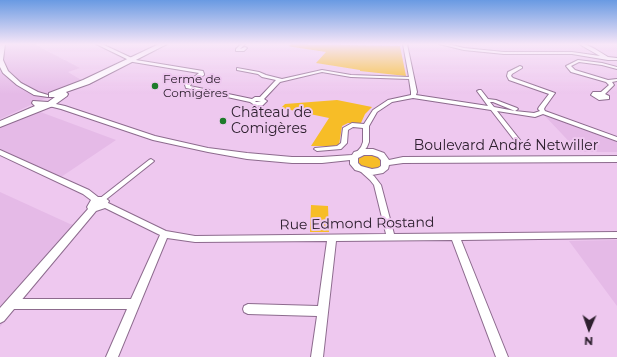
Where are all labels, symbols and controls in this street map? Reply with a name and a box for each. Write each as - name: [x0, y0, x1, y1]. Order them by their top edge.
- place label: Ferme de Comigères: [163, 72, 228, 100]
- marker: Ferme de Comigères: [150, 81, 160, 91]
- place label: Château de Comigères: [231, 105, 312, 138]
- marker: Château de Comigères: [218, 116, 228, 126]
- street label: Boulevard André Netwiller: [414, 138, 598, 154]
- street label: Rue Edmond Rostand: [279, 214, 435, 234]
- north arrow: [569, 309, 609, 349]
- text: N: [584, 334, 593, 348]

